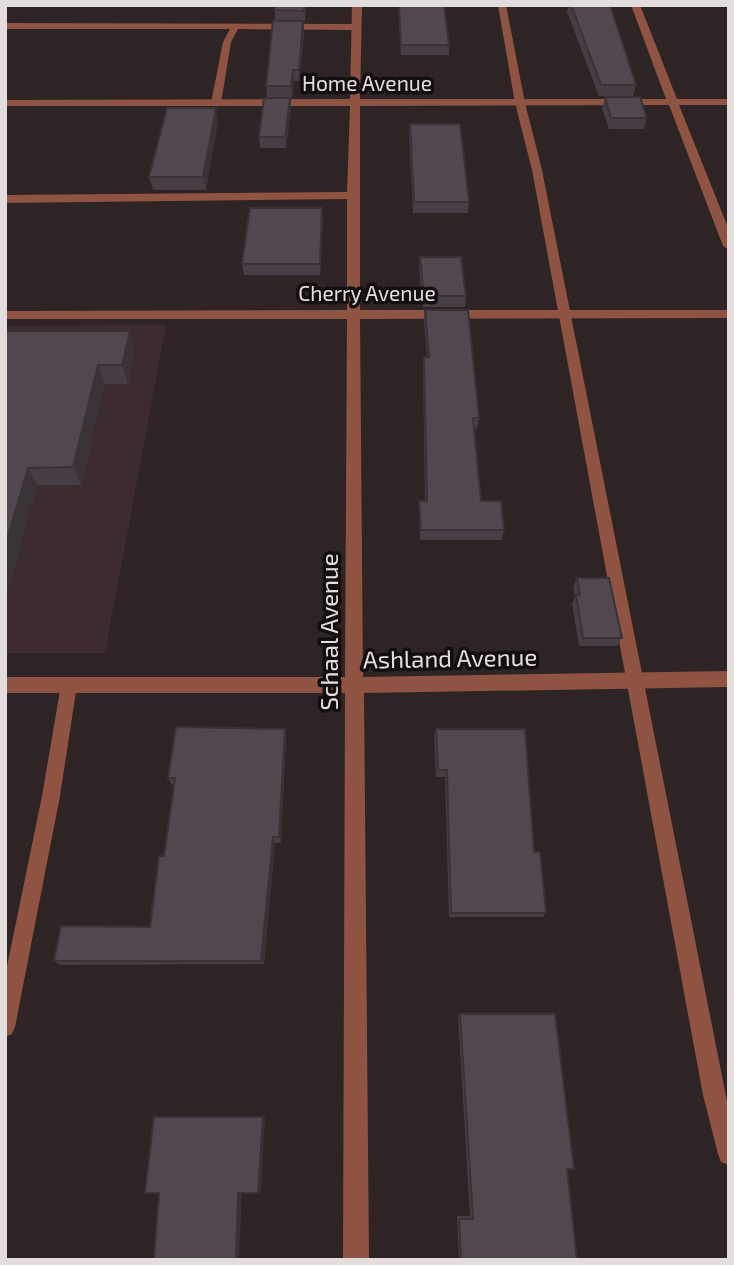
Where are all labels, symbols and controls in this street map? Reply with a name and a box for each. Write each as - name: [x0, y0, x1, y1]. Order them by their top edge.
- street label: Home Avenue: [302, 70, 432, 95]
- street label: Cherry Avenue: [298, 280, 436, 305]
- street label: Schaal Avenue: [314, 553, 343, 711]
- street label: Ashland Avenue: [363, 641, 537, 674]

